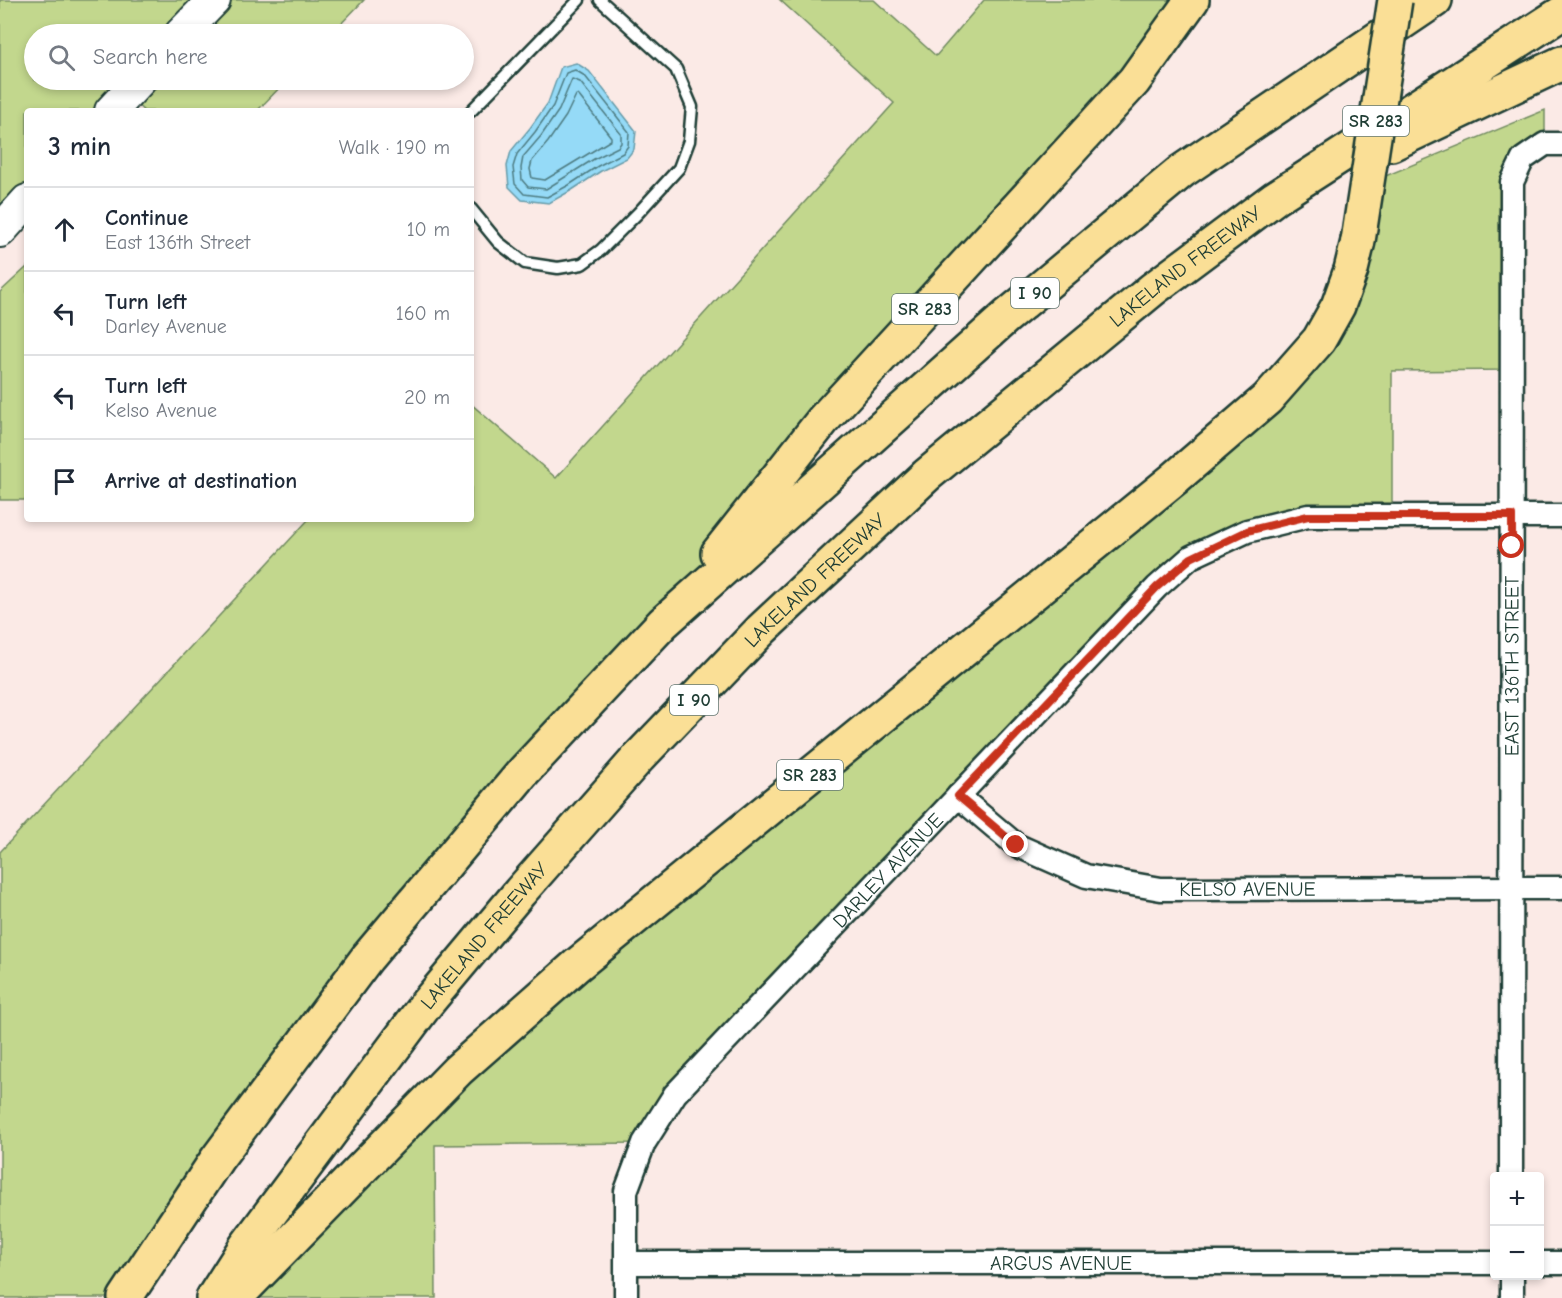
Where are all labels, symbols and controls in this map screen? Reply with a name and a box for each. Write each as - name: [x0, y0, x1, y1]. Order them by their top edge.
- search box: [24, 24, 474, 90]
- icon: search: [45, 41, 78, 74]
- text: Search here: [93, 44, 208, 70]
- road number: SR 283: [1343, 106, 1409, 136]
- text: 3 min: [48, 132, 111, 162]
- text: Walk · 190 m: [339, 136, 450, 159]
- street label: LAKELAND FREEWAY: [1105, 201, 1266, 332]
- text: Continue: [105, 205, 188, 231]
- icon: ahead: [48, 213, 81, 246]
- text: 10 m: [407, 218, 450, 241]
- text: East 136th Street: [105, 231, 250, 254]
- road number: I 90: [1011, 278, 1059, 308]
- text: Turn left: [105, 289, 187, 315]
- road number: SR 283: [892, 294, 958, 324]
- icon: left: [48, 297, 81, 330]
- text: 160 m: [396, 302, 450, 325]
- text: Darley Avenue: [105, 315, 227, 338]
- text: Turn left: [105, 373, 187, 399]
- icon: left: [48, 381, 81, 414]
- text: 20 m: [404, 386, 450, 409]
- text: Kelso Avenue: [105, 399, 217, 422]
- icon: arrive: [48, 465, 81, 498]
- text: Arrive at destination: [105, 468, 297, 494]
- street label: LAKELAND FREEWAY: [740, 508, 891, 652]
- route start: [1498, 532, 1524, 558]
- street label: EAST 136TH STREET: [1500, 575, 1524, 756]
- road number: I 90: [670, 685, 718, 715]
- road number: SR 283: [777, 760, 843, 790]
- street label: DARLEY AVENUE: [828, 809, 948, 933]
- route end: [1002, 831, 1028, 857]
- street label: LAKELAND FREEWAY: [416, 857, 553, 1014]
- street label: KELSO AVENUE: [1179, 878, 1316, 901]
- map controls: [1490, 1172, 1544, 1280]
- button: +: [1490, 1172, 1544, 1226]
- button: −: [1490, 1226, 1544, 1280]
- street label: ARGUS AVENUE: [990, 1252, 1132, 1275]

